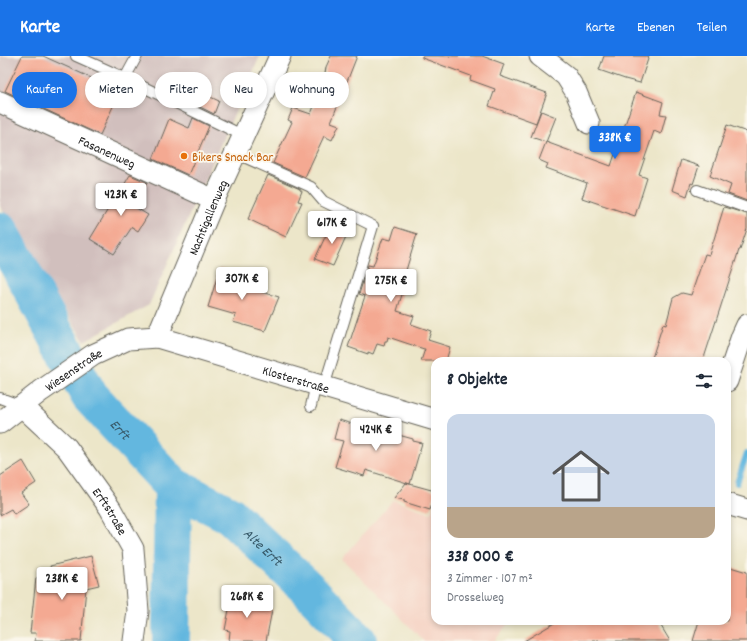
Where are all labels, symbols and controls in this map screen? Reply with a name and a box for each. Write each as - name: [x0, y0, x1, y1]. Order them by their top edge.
- text: Karte: [20, 15, 60, 42]
- text: Karte: [585, 18, 615, 38]
- text: Ebenen: [637, 18, 675, 38]
- text: Teilen: [697, 18, 727, 38]
- chip: Kaufen: [12, 72, 77, 108]
- chip: Mieten: [85, 72, 147, 108]
- chip: Filter: [155, 72, 212, 108]
- chip: Neu: [220, 72, 267, 108]
- chip: Wohnung: [275, 72, 349, 108]
- pin: 338K €: [582, 126, 648, 160]
- text: 338K €: [599, 129, 632, 148]
- street label: Fasanenweg: [75, 132, 138, 175]
- place label: Bikers Snack Bar: [192, 149, 273, 168]
- marker: Bikers Snack Bar: [179, 151, 189, 161]
- street label: Nachtigallenweg: [185, 177, 234, 259]
- pin: 423K €: [88, 183, 154, 217]
- text: 423K €: [104, 186, 138, 205]
- pin: 617K €: [299, 211, 365, 245]
- text: 617K €: [317, 214, 347, 233]
- pin: 307K €: [209, 267, 275, 301]
- pin: 275K €: [358, 269, 424, 303]
- text: 307K €: [225, 270, 259, 289]
- text: 275K €: [375, 272, 407, 291]
- street label: Wiesenstraße: [42, 345, 106, 397]
- street label: Klosterstraße: [260, 362, 331, 400]
- text: 8 Objekte: [447, 369, 508, 393]
- icon: filters: [693, 370, 715, 392]
- water label: Erft: [104, 416, 135, 447]
- pin: 424K €: [343, 418, 409, 452]
- text: 424K €: [360, 421, 392, 440]
- icon: home: [545, 440, 617, 512]
- street label: Erftstraße: [86, 484, 131, 540]
- water label: Alte Erft: [238, 525, 287, 573]
- text: 338 000 €: [447, 546, 514, 570]
- pin: 238K €: [29, 567, 95, 601]
- text: 238K €: [46, 570, 78, 589]
- text: 3 Zimmer · 107 m²: [447, 570, 533, 589]
- pin: 268K €: [214, 585, 280, 619]
- text: 268K €: [230, 588, 264, 607]
- text: Drosselweg: [447, 589, 504, 608]

